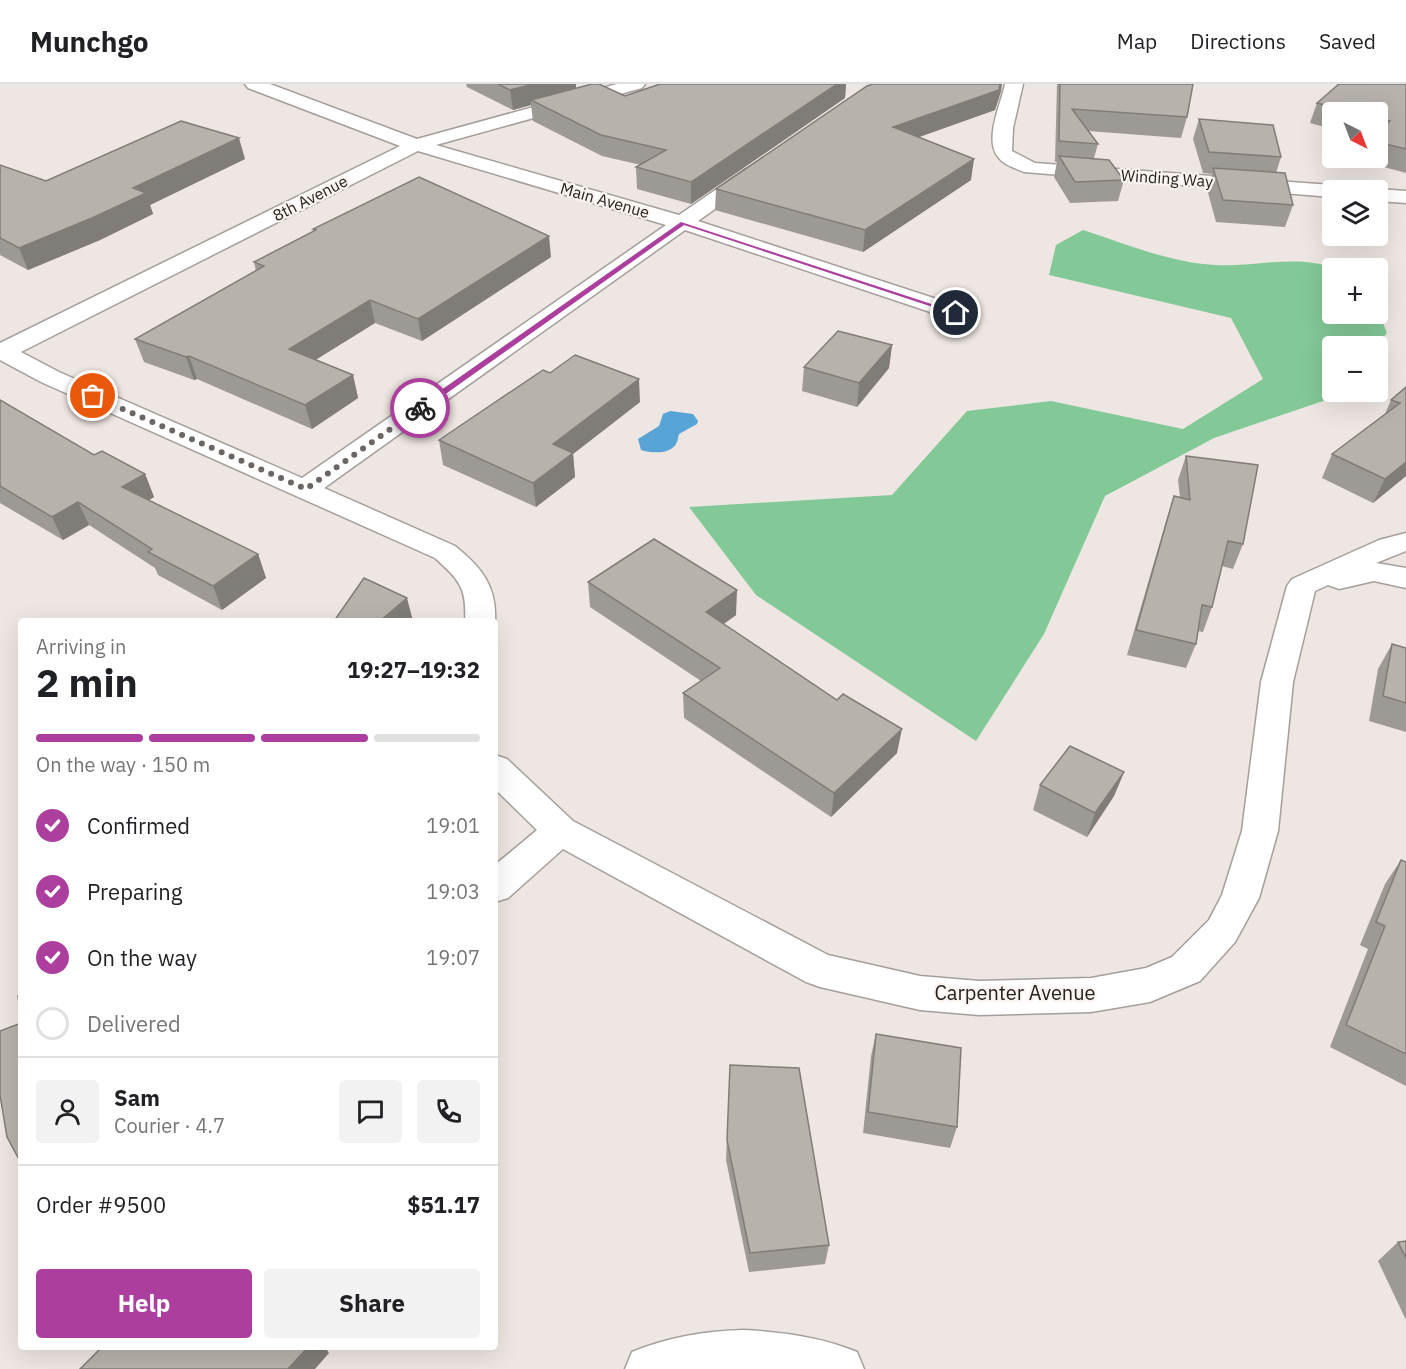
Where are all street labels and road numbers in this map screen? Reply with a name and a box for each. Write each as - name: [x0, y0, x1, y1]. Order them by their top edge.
- street label: Winding Way: [1120, 165, 1214, 191]
- street label: 8th Avenue: [269, 170, 351, 225]
- street label: Main Avenue: [558, 178, 652, 222]
- street label: Carpenter Avenue: [934, 979, 1096, 1006]

